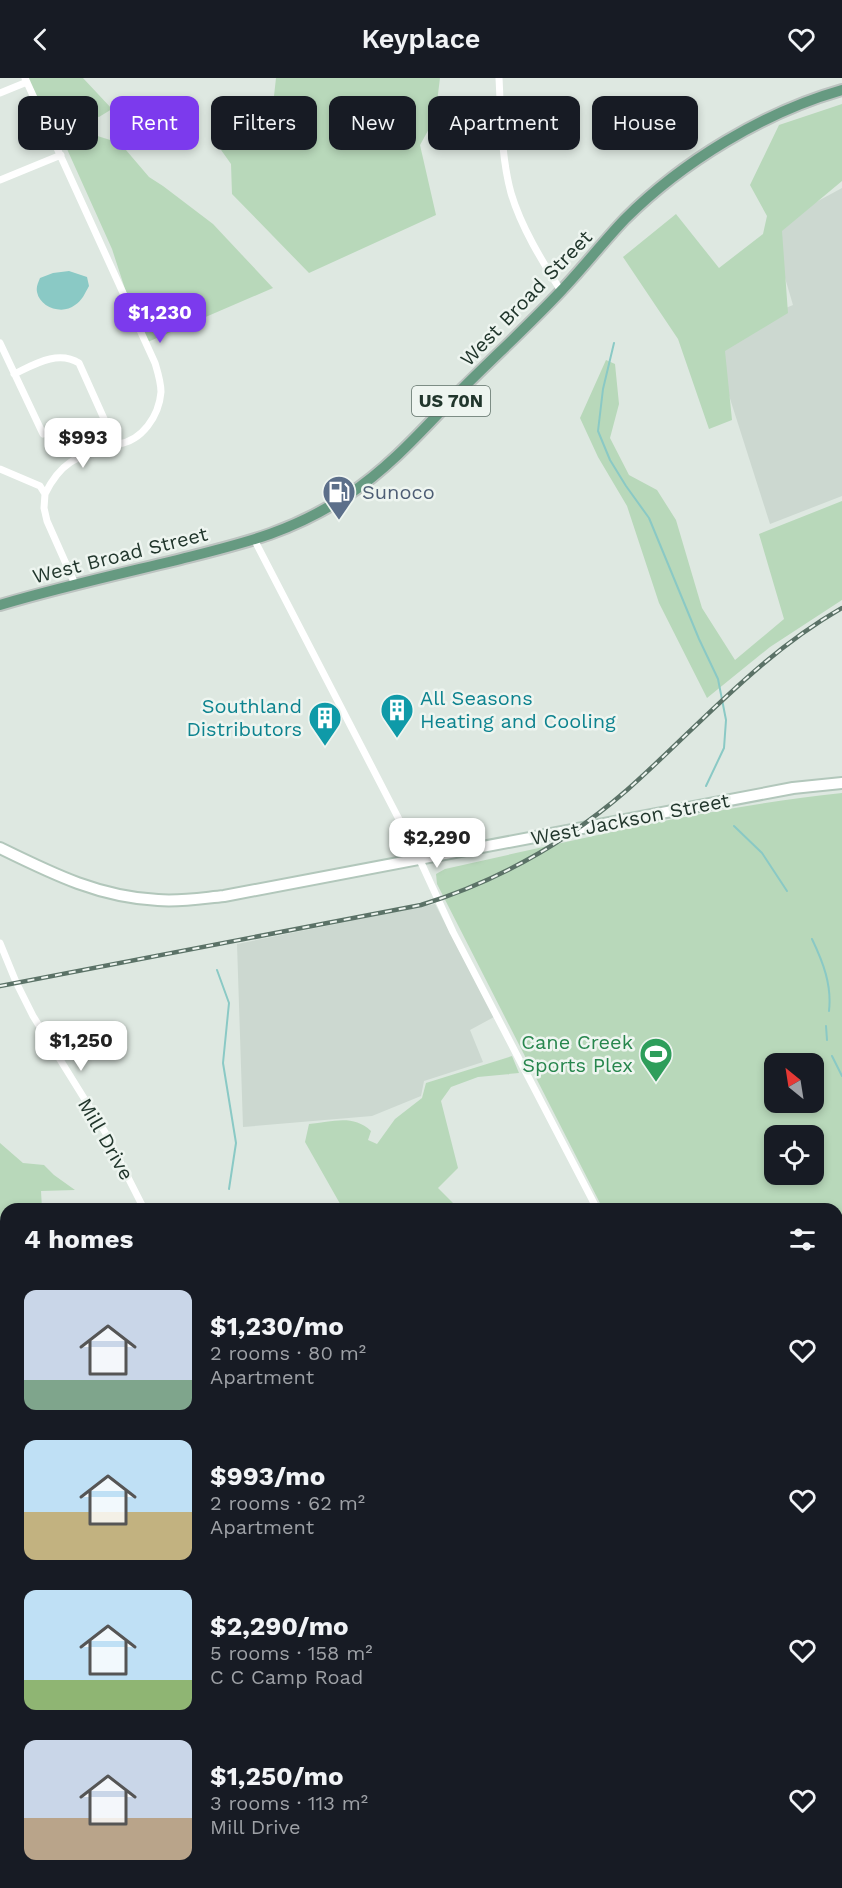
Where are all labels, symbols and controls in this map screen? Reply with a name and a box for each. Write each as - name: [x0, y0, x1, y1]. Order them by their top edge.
- icon: back: [24, 23, 57, 56]
- text: Keyplace: [361, 23, 481, 55]
- icon: heart: [785, 23, 818, 56]
- chip: Buy: [18, 96, 98, 150]
- chip: Rent: [110, 96, 199, 150]
- chip: Filters: [211, 96, 317, 150]
- chip: New: [329, 96, 416, 150]
- chip: Apartment: [428, 96, 580, 150]
- chip: House: [592, 96, 698, 150]
- street label: West Broad Street: [455, 225, 597, 371]
- pin: $1,230: [111, 293, 209, 344]
- text: $1,230: [128, 300, 192, 324]
- road number: US 70N: [412, 386, 490, 416]
- pin: $993: [47, 418, 119, 469]
- text: $993: [58, 425, 108, 449]
- fuel station icon: Sunoco: [321, 474, 357, 521]
- place label: Sunoco: [362, 480, 435, 504]
- street label: West Broad Street: [30, 521, 211, 588]
- place label: All Seasons Heating and Cooling: [420, 686, 616, 733]
- building icon: All Seasons Heating and Cooling: [379, 692, 415, 739]
- place label: Southland Distributors: [186, 694, 302, 741]
- building icon: Southland Distributors: [307, 700, 343, 747]
- street label: West Jackson Street: [529, 788, 732, 850]
- pin: $2,290: [388, 818, 486, 869]
- text: $2,290: [403, 825, 471, 849]
- pin: $1,250: [32, 1021, 130, 1072]
- text: $1,250: [49, 1028, 113, 1052]
- place label: Cane Creek Sports Plex: [521, 1030, 633, 1077]
- sports icon: Cane Creek Sports Plex: [638, 1036, 674, 1083]
- north arrow: [764, 1053, 824, 1113]
- map controls: [764, 1053, 824, 1185]
- street label: Mill Drive: [73, 1094, 139, 1184]
- button: locate: [764, 1125, 824, 1185]
- icon: filters: [786, 1223, 819, 1256]
- text: 4 homes: [24, 1224, 133, 1254]
- text: $1,230/mo: [210, 1311, 344, 1341]
- icon: home: [72, 1314, 144, 1386]
- icon: heart: [786, 1334, 819, 1367]
- text: 2 rooms · 80 m²: [210, 1341, 366, 1365]
- text: Apartment: [210, 1365, 314, 1389]
- text: $993/mo: [210, 1461, 325, 1491]
- icon: home: [72, 1464, 144, 1536]
- icon: heart: [786, 1484, 819, 1517]
- text: 2 rooms · 62 m²: [210, 1491, 365, 1515]
- text: Apartment: [210, 1515, 314, 1539]
- text: $2,290/mo: [210, 1611, 349, 1641]
- icon: home: [72, 1614, 144, 1686]
- icon: heart: [786, 1634, 819, 1667]
- text: 5 rooms · 158 m²: [210, 1641, 373, 1665]
- text: C C Camp Road: [210, 1665, 363, 1689]
- text: $1,250/mo: [210, 1761, 344, 1791]
- icon: home: [72, 1764, 144, 1836]
- icon: heart: [786, 1784, 819, 1817]
- text: 3 rooms · 113 m²: [210, 1791, 368, 1815]
- text: Mill Drive: [210, 1815, 301, 1839]

